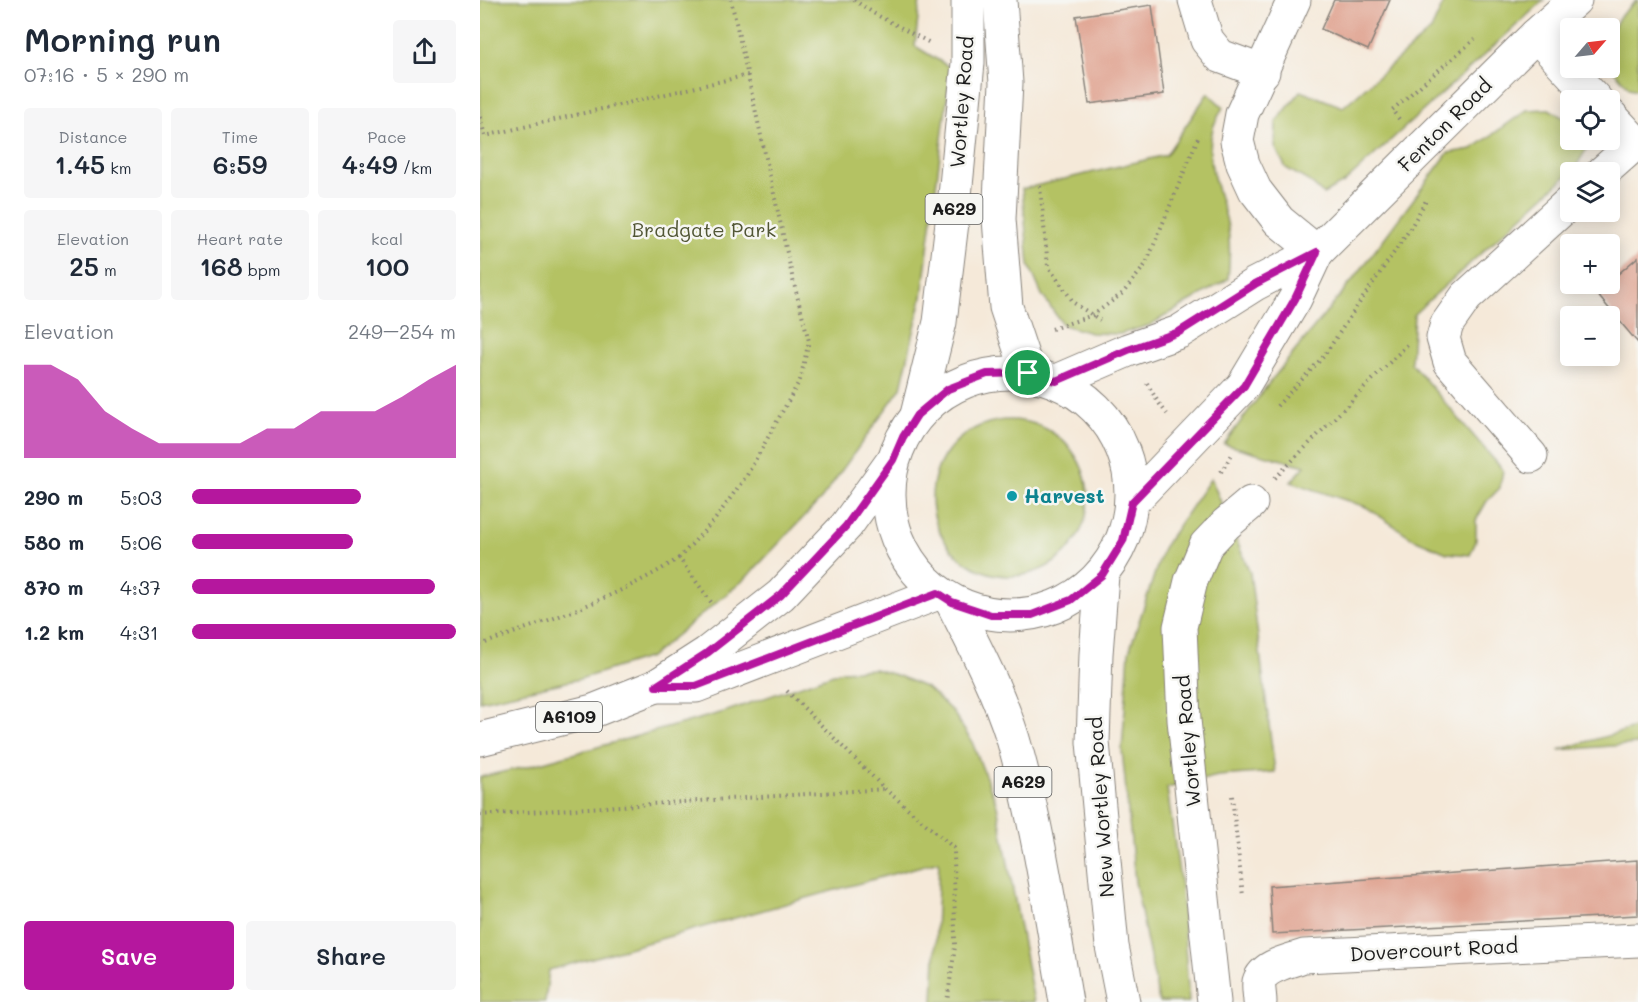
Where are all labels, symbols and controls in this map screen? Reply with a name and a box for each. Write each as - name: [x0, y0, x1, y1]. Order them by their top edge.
- text: Morning run: [24, 17, 221, 60]
- north arrow: [1560, 18, 1620, 78]
- map controls: [1560, 18, 1620, 366]
- button: share: [393, 20, 456, 83]
- street label: Wortley Road: [943, 35, 979, 169]
- text: 07:16 · 5 × 290 m: [24, 61, 189, 87]
- street label: Fenton Road: [1392, 72, 1497, 177]
- button: locate: [1560, 90, 1620, 150]
- text: Distance: [59, 126, 127, 147]
- text: Time: [222, 126, 258, 147]
- text: Pace: [367, 126, 407, 147]
- text: 1.45: [54, 147, 105, 181]
- text: 6:59: [213, 147, 267, 181]
- text: 4:49: [342, 147, 398, 181]
- text: km: [105, 157, 132, 178]
- text: /km: [398, 157, 432, 178]
- button: layers: [1560, 162, 1620, 222]
- road number: A629: [926, 194, 982, 224]
- park label: Bradgate Park: [632, 216, 776, 242]
- text: Elevation: [57, 228, 129, 249]
- text: Heart rate: [197, 228, 283, 249]
- text: kcal: [371, 228, 403, 249]
- button: +: [1560, 234, 1620, 294]
- text: 25: [69, 249, 99, 283]
- text: 168: [199, 249, 243, 283]
- text: 100: [365, 249, 409, 283]
- text: m: [99, 259, 117, 280]
- text: bpm: [243, 259, 281, 280]
- button: −: [1560, 306, 1620, 366]
- text: Elevation: [24, 318, 114, 344]
- text: 249–254 m: [348, 318, 456, 344]
- pin: [1002, 347, 1053, 398]
- icon: arrive: [1011, 356, 1044, 389]
- place label: Harvest: [1024, 482, 1105, 508]
- text: 290 m: [24, 484, 83, 510]
- text: 5:03: [120, 484, 162, 510]
- marker: Harvest: [1005, 489, 1019, 503]
- text: 580 m: [24, 529, 84, 555]
- text: 5:06: [120, 529, 162, 555]
- text: 870 m: [24, 574, 83, 600]
- text: 4:37: [120, 574, 161, 600]
- text: 1.2 km: [24, 619, 84, 645]
- text: 4:31: [120, 619, 159, 645]
- street label: Wortley Road: [1168, 674, 1206, 808]
- road number: A6109: [536, 702, 602, 732]
- street label: New Wortley Road: [1081, 716, 1119, 898]
- road number: A629: [994, 767, 1052, 797]
- button: Save: [24, 921, 234, 990]
- button: Share: [246, 921, 456, 990]
- street label: Dovercourt Road: [1349, 932, 1519, 966]

